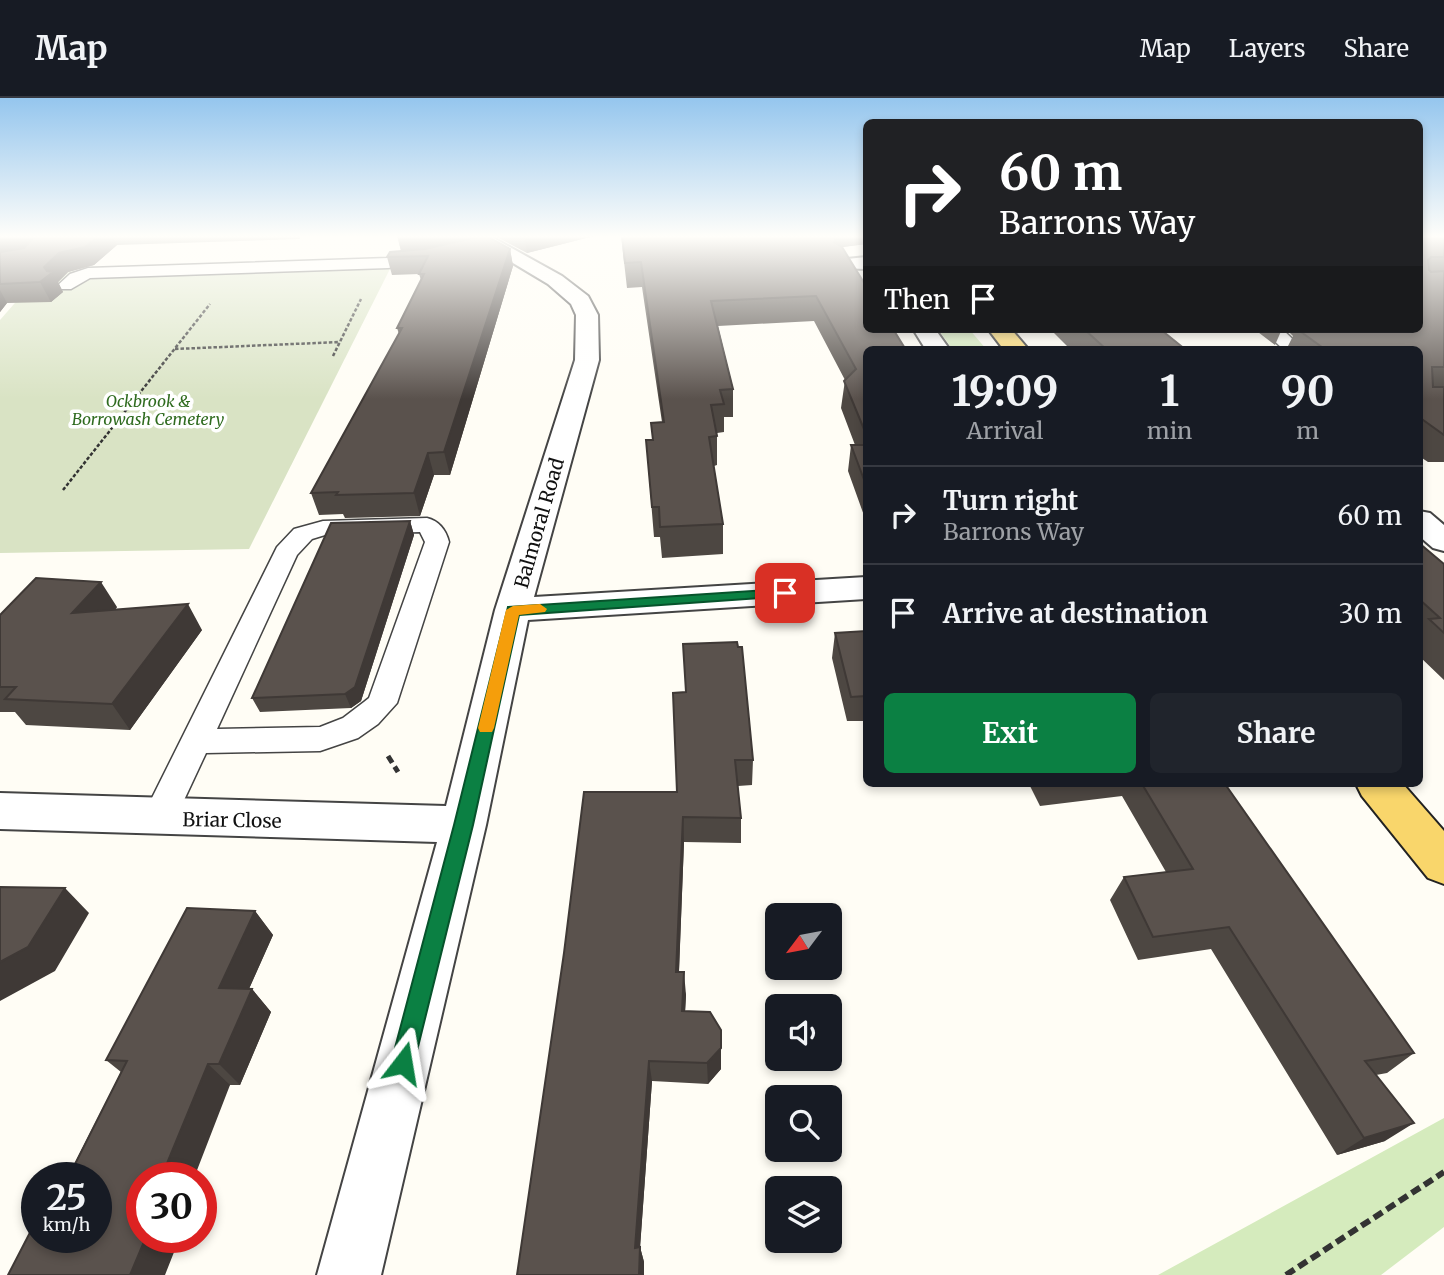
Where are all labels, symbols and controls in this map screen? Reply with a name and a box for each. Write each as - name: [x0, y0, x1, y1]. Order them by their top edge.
- text: Map: [35, 28, 108, 69]
- text: Map: [1140, 33, 1191, 64]
- text: Layers: [1229, 33, 1305, 64]
- text: Share: [1343, 33, 1409, 64]
- text: 60 m: [999, 142, 1122, 203]
- icon: right: [884, 147, 975, 238]
- text: Barrons Way: [999, 203, 1195, 243]
- icon: arrive: [964, 280, 1002, 318]
- text: Then: [884, 283, 950, 316]
- text: 19:09: [951, 365, 1058, 417]
- text: 1: [1160, 365, 1179, 417]
- text: 90: [1281, 365, 1334, 417]
- park label: Ockbrook & Borrowash Cemetery: [72, 391, 225, 429]
- text: Arrival: [967, 416, 1043, 445]
- text: min: [1147, 416, 1192, 445]
- text: m: [1296, 416, 1319, 445]
- street label: Balmoral Road: [509, 455, 569, 591]
- text: Turn right: [943, 484, 1078, 517]
- icon: right: [884, 496, 922, 534]
- text: 60 m: [1338, 499, 1402, 532]
- text: Barrons Way: [943, 517, 1084, 546]
- pin: [755, 563, 815, 623]
- icon: arrive: [766, 574, 804, 612]
- icon: arrive: [884, 594, 922, 632]
- text: Arrive at destination: [943, 597, 1208, 630]
- text: 30 m: [1339, 597, 1402, 630]
- button: Exit: [884, 693, 1136, 773]
- button: Share: [1150, 693, 1402, 773]
- street label: Briar Close: [182, 807, 282, 833]
- north arrow: [765, 903, 842, 980]
- map controls: [765, 903, 842, 1253]
- button: sound: [765, 994, 842, 1071]
- position arrow: [366, 1026, 440, 1100]
- button: search: [765, 1085, 842, 1162]
- speed limit sign: 30: [126, 1162, 217, 1253]
- text: 25: [46, 1176, 87, 1220]
- button: layers: [765, 1176, 842, 1253]
- text: km/h: [43, 1213, 90, 1236]

